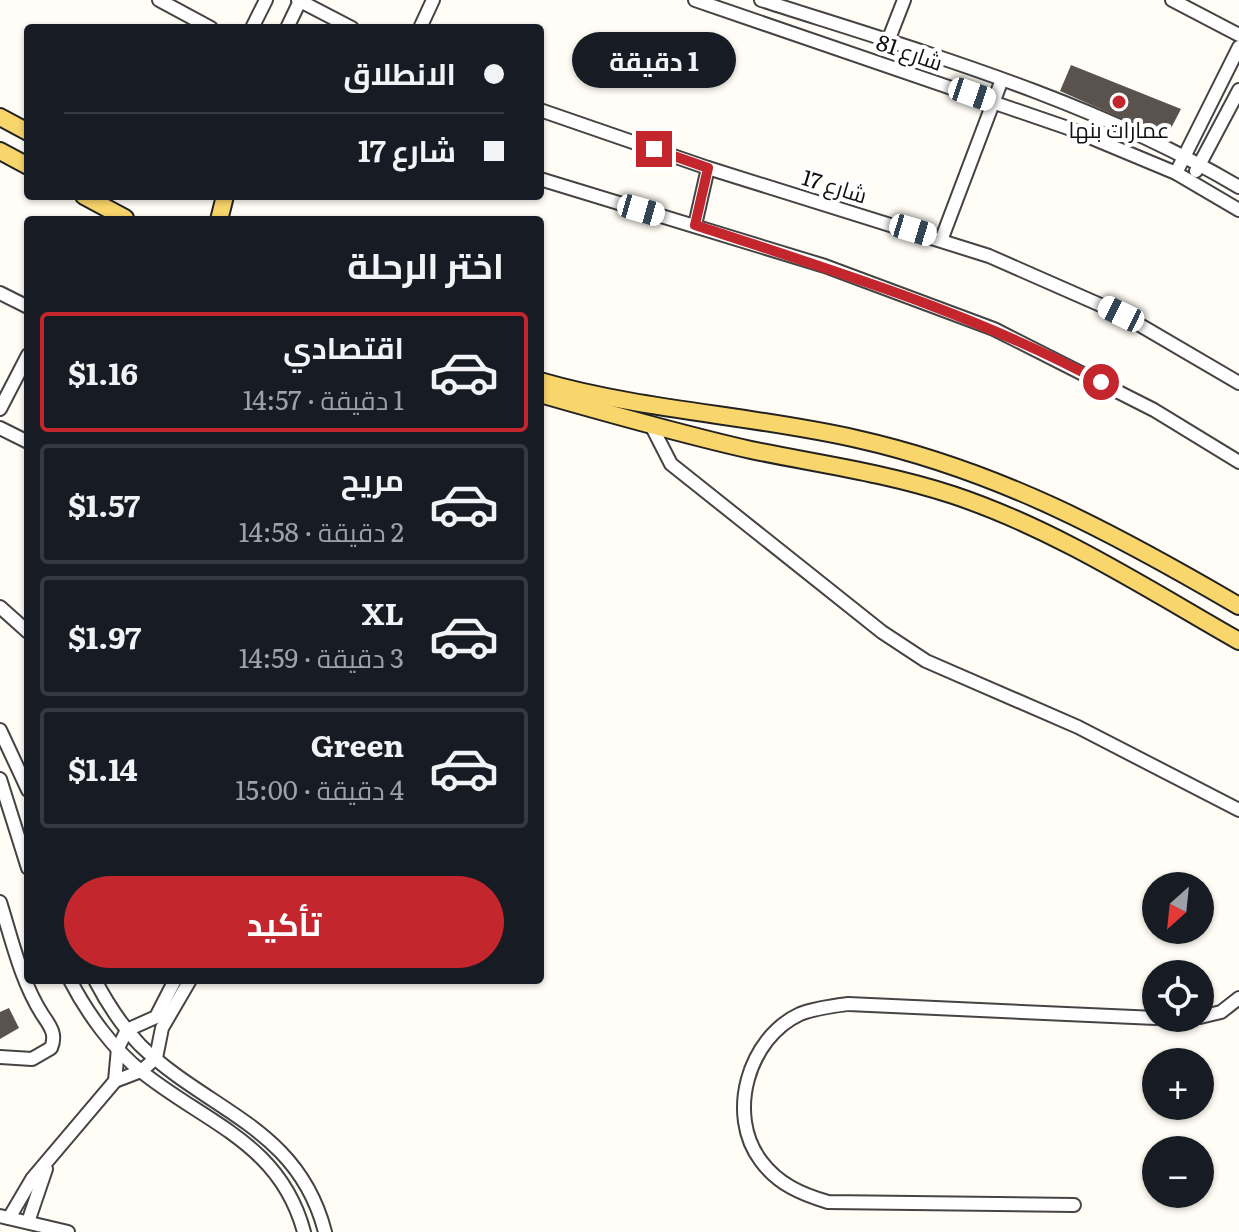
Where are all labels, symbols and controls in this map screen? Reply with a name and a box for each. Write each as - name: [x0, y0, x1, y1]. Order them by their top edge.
- street label: شارع 81: [872, 24, 948, 78]
- callout: 1 دقيقة: [572, 33, 736, 89]
- text: 1 دقيقة: [609, 40, 699, 79]
- text: الانطلاق: [343, 50, 456, 94]
- car: [945, 75, 999, 113]
- marker: عمارات بنها: [1110, 93, 1128, 111]
- place label: عمارات بنها: [1068, 112, 1170, 145]
- text: شارع 17: [358, 127, 456, 171]
- route end: [636, 131, 672, 167]
- street label: شارع 17: [798, 160, 872, 210]
- car: [615, 192, 667, 228]
- car: [887, 212, 939, 248]
- text: اختر الرحلة: [347, 237, 504, 290]
- car: [1094, 293, 1148, 335]
- text: اقتصادي: [283, 324, 404, 368]
- icon: car: [428, 336, 500, 408]
- text: $1.16: [68, 350, 138, 394]
- route start: [1083, 364, 1119, 400]
- text: 1 دقيقة · 14:57: [243, 379, 404, 418]
- text: مريح: [341, 456, 404, 500]
- icon: car: [428, 468, 500, 540]
- text: $1.57: [68, 482, 140, 526]
- text: 2 دقيقة · 14:58: [239, 511, 404, 550]
- text: XL: [362, 590, 404, 634]
- icon: car: [428, 600, 500, 672]
- text: $1.97: [68, 614, 141, 658]
- text: 3 دقيقة · 14:59: [239, 637, 404, 676]
- text: Green: [311, 722, 404, 766]
- icon: car: [428, 732, 500, 804]
- text: $1.14: [68, 746, 138, 790]
- text: 4 دقيقة · 15:00: [235, 769, 404, 808]
- north arrow: [1142, 872, 1214, 944]
- map controls: [1142, 872, 1214, 1208]
- button: تأكيد: [64, 876, 504, 968]
- button: locate: [1142, 960, 1214, 1032]
- button: +: [1142, 1048, 1214, 1120]
- button: −: [1142, 1136, 1214, 1208]

